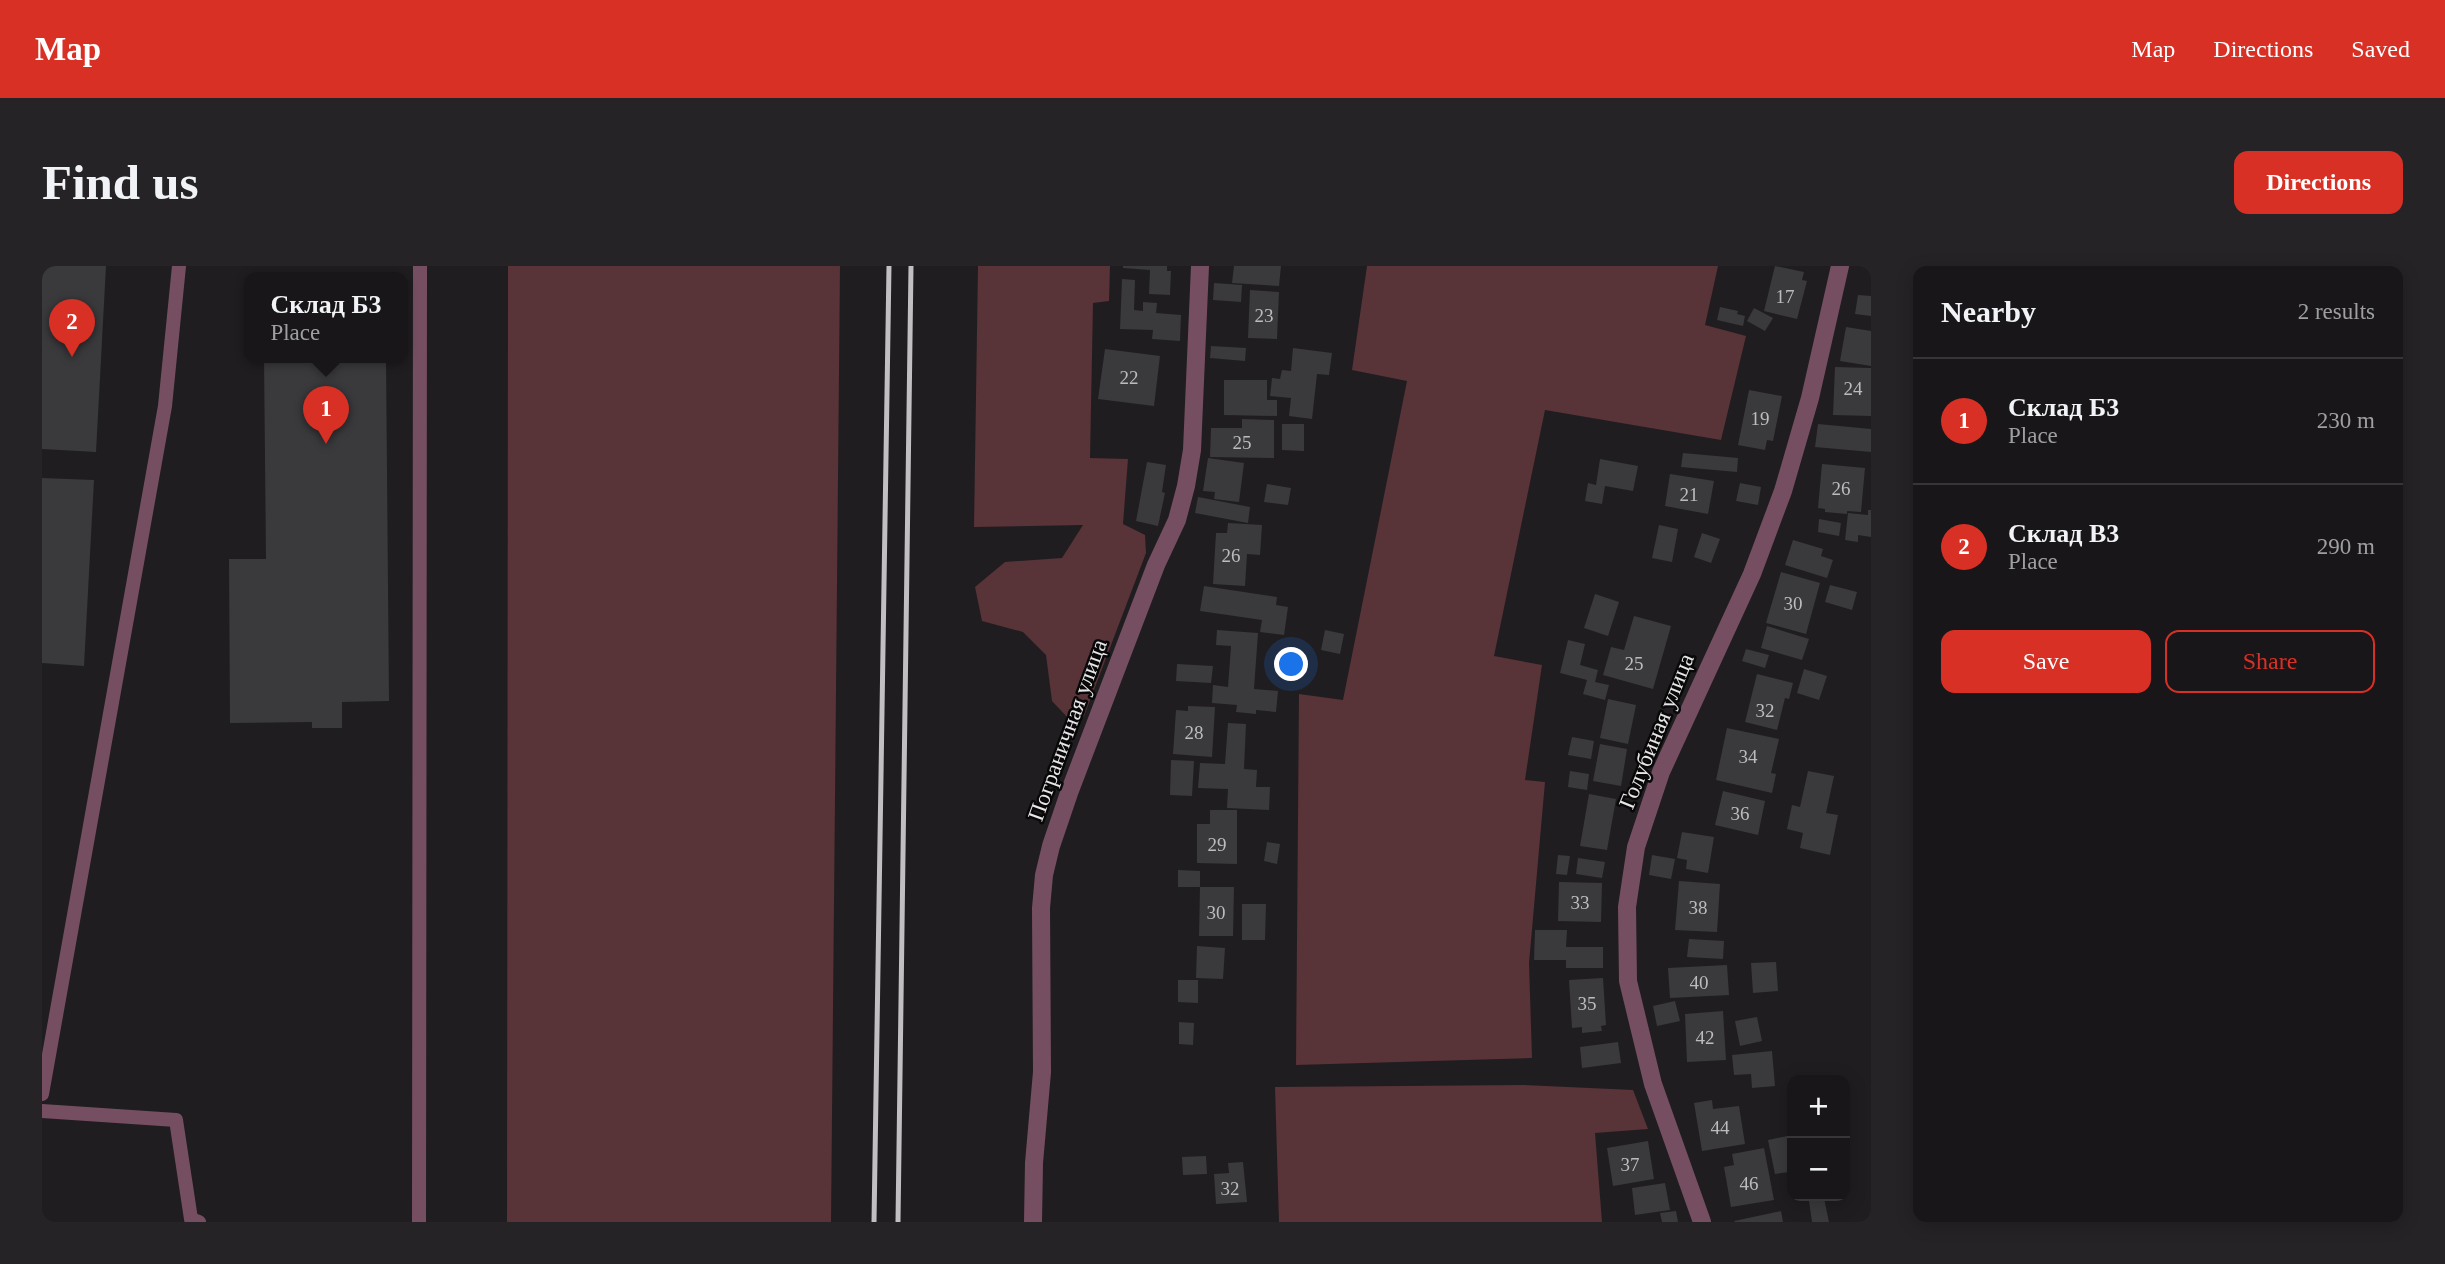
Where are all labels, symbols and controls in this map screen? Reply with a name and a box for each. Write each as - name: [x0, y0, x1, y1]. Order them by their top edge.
- text: Map: [35, 31, 101, 67]
- text: Map: [2131, 36, 2175, 62]
- text: Directions: [2213, 36, 2313, 62]
- text: Saved: [2351, 36, 2410, 62]
- button: Directions: [2234, 151, 2403, 214]
- text: Find us: [42, 155, 199, 210]
- popup: [244, 272, 408, 363]
- house number: 17: [1776, 286, 1795, 307]
- text: Склад Б3: [270, 290, 382, 319]
- text: Nearby: [1941, 295, 2036, 328]
- pin: 2: [49, 299, 95, 357]
- text: 2 results: [2298, 299, 2375, 324]
- house number: 23: [1255, 305, 1274, 326]
- text: Place: [270, 320, 320, 345]
- house number: 22: [1120, 367, 1139, 388]
- house number: 24: [1844, 378, 1863, 399]
- pin: 1: [303, 386, 349, 444]
- text: Склад Б3: [2008, 393, 2119, 422]
- house number: 19: [1751, 408, 1770, 429]
- text: 1: [1958, 408, 1970, 433]
- text: 230 m: [2317, 408, 2375, 433]
- text: Place: [2008, 423, 2058, 448]
- house number: 25: [1233, 432, 1252, 453]
- house number: 26: [1832, 478, 1851, 499]
- house number: 21: [1680, 484, 1699, 505]
- text: Склад В3: [2008, 519, 2119, 548]
- text: 2: [1958, 534, 1970, 559]
- text: 290 m: [2317, 534, 2375, 559]
- house number: 26: [1222, 545, 1241, 566]
- text: Place: [2008, 549, 2058, 574]
- house number: 30: [1784, 593, 1803, 614]
- button: Save: [1941, 630, 2151, 693]
- button: Share: [2165, 630, 2375, 693]
- street label: Пограничная улица: [1023, 636, 1112, 824]
- your location: [1274, 647, 1308, 681]
- street label: Голубиная улица: [1614, 650, 1699, 812]
- house number: 25: [1625, 653, 1644, 674]
- house number: 32: [1756, 700, 1775, 721]
- house number: 28: [1185, 722, 1204, 743]
- house number: 34: [1739, 746, 1758, 767]
- house number: 36: [1731, 803, 1750, 824]
- house number: 29: [1208, 834, 1227, 855]
- house number: 33: [1571, 892, 1590, 913]
- house number: 38: [1689, 897, 1708, 918]
- house number: 30: [1207, 902, 1226, 923]
- house number: 40: [1690, 972, 1709, 993]
- house number: 35: [1578, 993, 1597, 1014]
- house number: 42: [1696, 1027, 1715, 1048]
- map controls: [1787, 1075, 1850, 1201]
- button: +: [1787, 1075, 1850, 1138]
- house number: 44: [1711, 1117, 1730, 1138]
- button: −: [1787, 1138, 1850, 1201]
- house number: 37: [1621, 1154, 1640, 1175]
- house number: 46: [1740, 1173, 1759, 1194]
- house number: 32: [1221, 1178, 1240, 1199]

